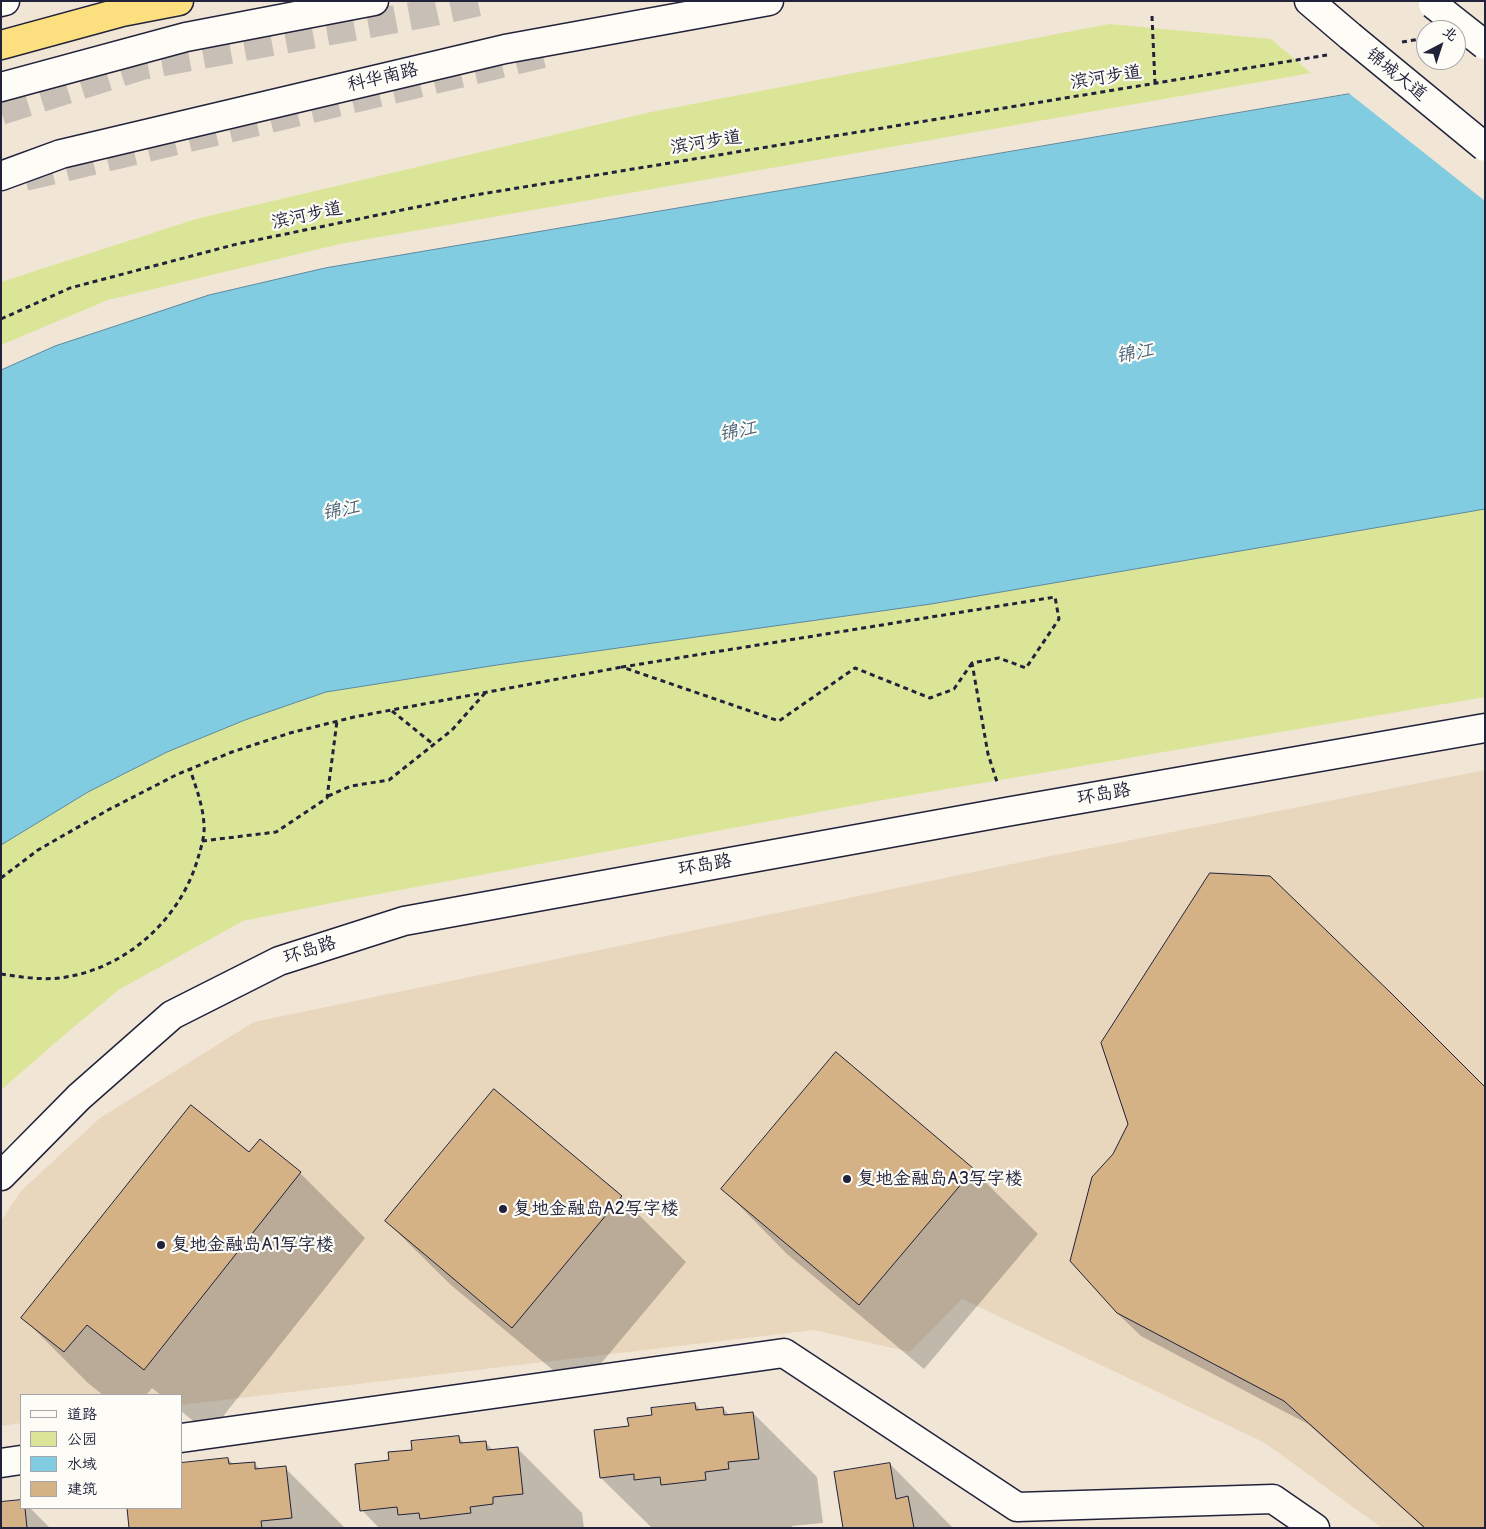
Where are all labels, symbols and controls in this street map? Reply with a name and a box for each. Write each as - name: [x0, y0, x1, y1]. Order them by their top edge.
- north arrow: [1416, 20, 1466, 70]
- text: 北: [1439, 23, 1461, 45]
- street label: 锦城大道: [1361, 44, 1431, 106]
- street label: 科华南路: [345, 59, 421, 97]
- street label: 滨河步道: [1069, 62, 1143, 94]
- street label: 滨河步道: [669, 127, 743, 159]
- street label: 滨河步道: [270, 198, 344, 234]
- water label: 锦江: [1114, 339, 1156, 369]
- water label: 锦江: [717, 417, 759, 447]
- water label: 锦江: [320, 496, 362, 526]
- street label: 环岛路: [1076, 780, 1132, 810]
- street label: 环岛路: [677, 851, 733, 881]
- street label: 环岛路: [281, 932, 339, 970]
- place label: 复地金融岛A3写字楼: [857, 1168, 1023, 1190]
- marker: 复地金融岛A3写字楼: [841, 1173, 853, 1185]
- place label: 复地金融岛A2写字楼: [513, 1198, 679, 1220]
- marker: 复地金融岛A2写字楼: [497, 1203, 509, 1215]
- place label: 复地金融岛A1写字楼: [171, 1234, 334, 1256]
- marker: 复地金融岛A1写字楼: [155, 1239, 167, 1251]
- legend: [20, 1394, 182, 1509]
- text: 道路: [67, 1405, 97, 1424]
- text: 公园: [67, 1430, 97, 1449]
- text: 水域: [67, 1455, 97, 1474]
- text: 建筑: [67, 1480, 97, 1499]

